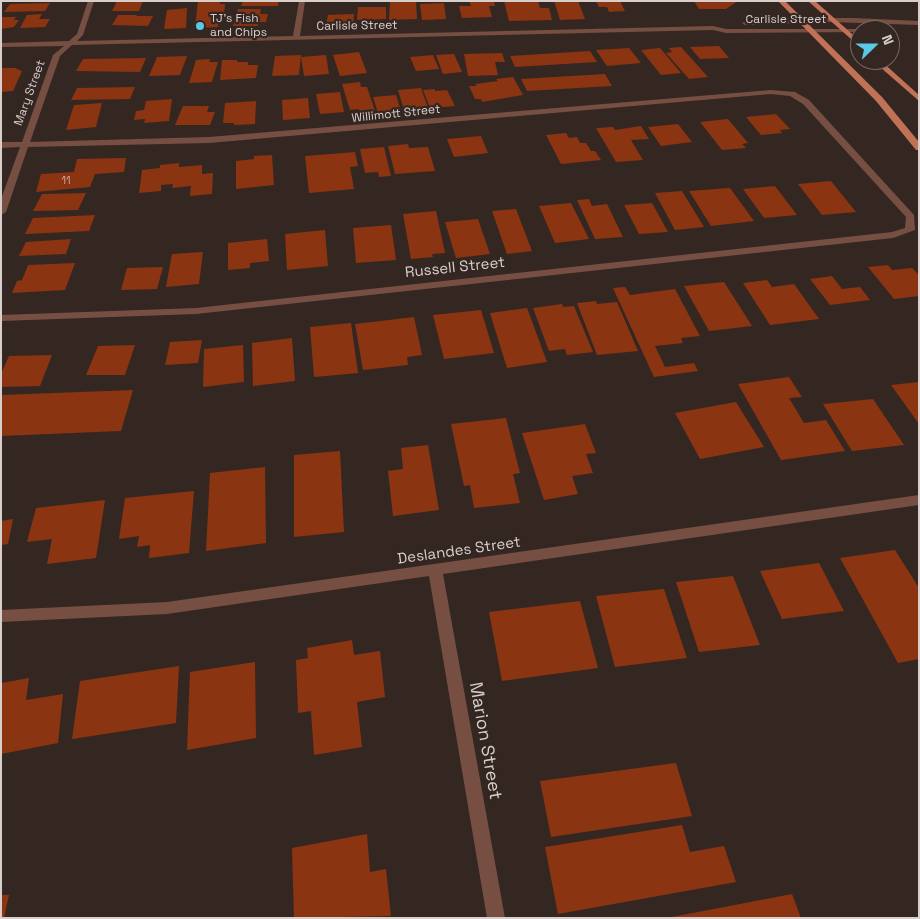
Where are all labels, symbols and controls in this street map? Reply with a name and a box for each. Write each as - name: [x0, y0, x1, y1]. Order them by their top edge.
- place label: TJ's Fish and Chips: [210, 12, 267, 40]
- street label: Carlisle Street: [745, 13, 827, 27]
- street label: Carlisle Street: [316, 18, 398, 34]
- marker: TJ's Fish and Chips: [194, 20, 206, 32]
- north arrow: [850, 20, 900, 70]
- text: N: [878, 32, 898, 47]
- street label: Mary Street: [11, 58, 49, 128]
- street label: Willimott Street: [351, 102, 441, 126]
- house number: 11: [61, 174, 71, 188]
- street label: Russell Street: [404, 254, 506, 282]
- street label: Deslandes Street: [396, 533, 522, 569]
- street label: Marion Street: [464, 681, 506, 801]

